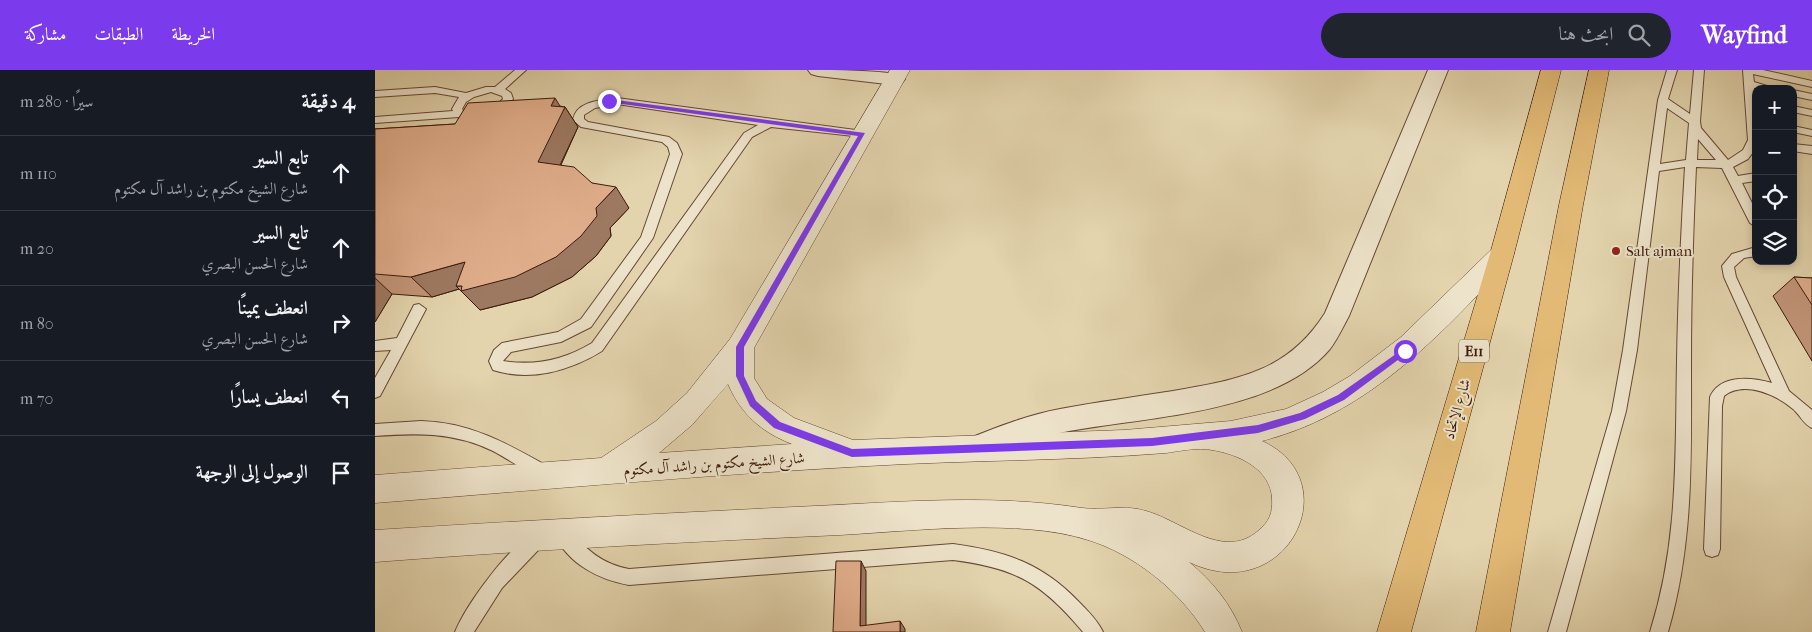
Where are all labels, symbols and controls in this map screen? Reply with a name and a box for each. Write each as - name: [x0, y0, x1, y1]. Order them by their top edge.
- search box: [1321, 13, 1671, 58]
- icon: search: [1625, 21, 1653, 49]
- text: Wayfind: [1701, 21, 1787, 49]
- text: ابحث هنا: [1559, 23, 1613, 45]
- text: مشاركة: [25, 24, 66, 45]
- text: الطبقات: [94, 24, 143, 45]
- text: الخريطة: [171, 24, 215, 45]
- map controls: [1752, 85, 1797, 265]
- button: +: [1752, 85, 1797, 130]
- text: 4 دقيقة: [301, 89, 355, 113]
- route end: [598, 90, 621, 113]
- text: سيرًا · 280 m: [20, 92, 93, 111]
- button: −: [1752, 130, 1797, 175]
- text: تابع السير: [254, 147, 308, 169]
- icon: ahead: [327, 159, 355, 187]
- text: 110 m: [20, 164, 57, 183]
- button: locate: [1752, 175, 1797, 220]
- text: شارع الشيخ مكتوم بن راشد آل مكتوم: [114, 179, 308, 198]
- button: layers: [1752, 220, 1797, 265]
- text: تابع السير: [254, 222, 308, 244]
- icon: ahead: [327, 234, 355, 262]
- text: 20 m: [20, 239, 54, 258]
- place label: Salt ajman: [1626, 242, 1692, 260]
- marker: Salt ajman: [1610, 245, 1622, 257]
- text: شارع الحسن البصري: [201, 254, 308, 273]
- text: انعطف يمينًا: [238, 297, 308, 319]
- icon: right: [327, 309, 355, 337]
- text: 80 m: [20, 314, 54, 333]
- text: شارع الحسن البصري: [201, 329, 308, 348]
- route start: [1394, 340, 1417, 363]
- road number: E11: [1459, 340, 1489, 362]
- street label: شارع الإتحاد: [1440, 377, 1478, 442]
- icon: left: [327, 384, 355, 412]
- text: انعطف يسارًا: [230, 386, 308, 408]
- text: 70 m: [20, 389, 53, 408]
- street label: شارع الشيخ مكتوم بن راشد آل مكتوم: [623, 449, 806, 484]
- icon: arrive: [327, 459, 355, 487]
- text: الوصول إلى الوجهة: [196, 461, 308, 483]

